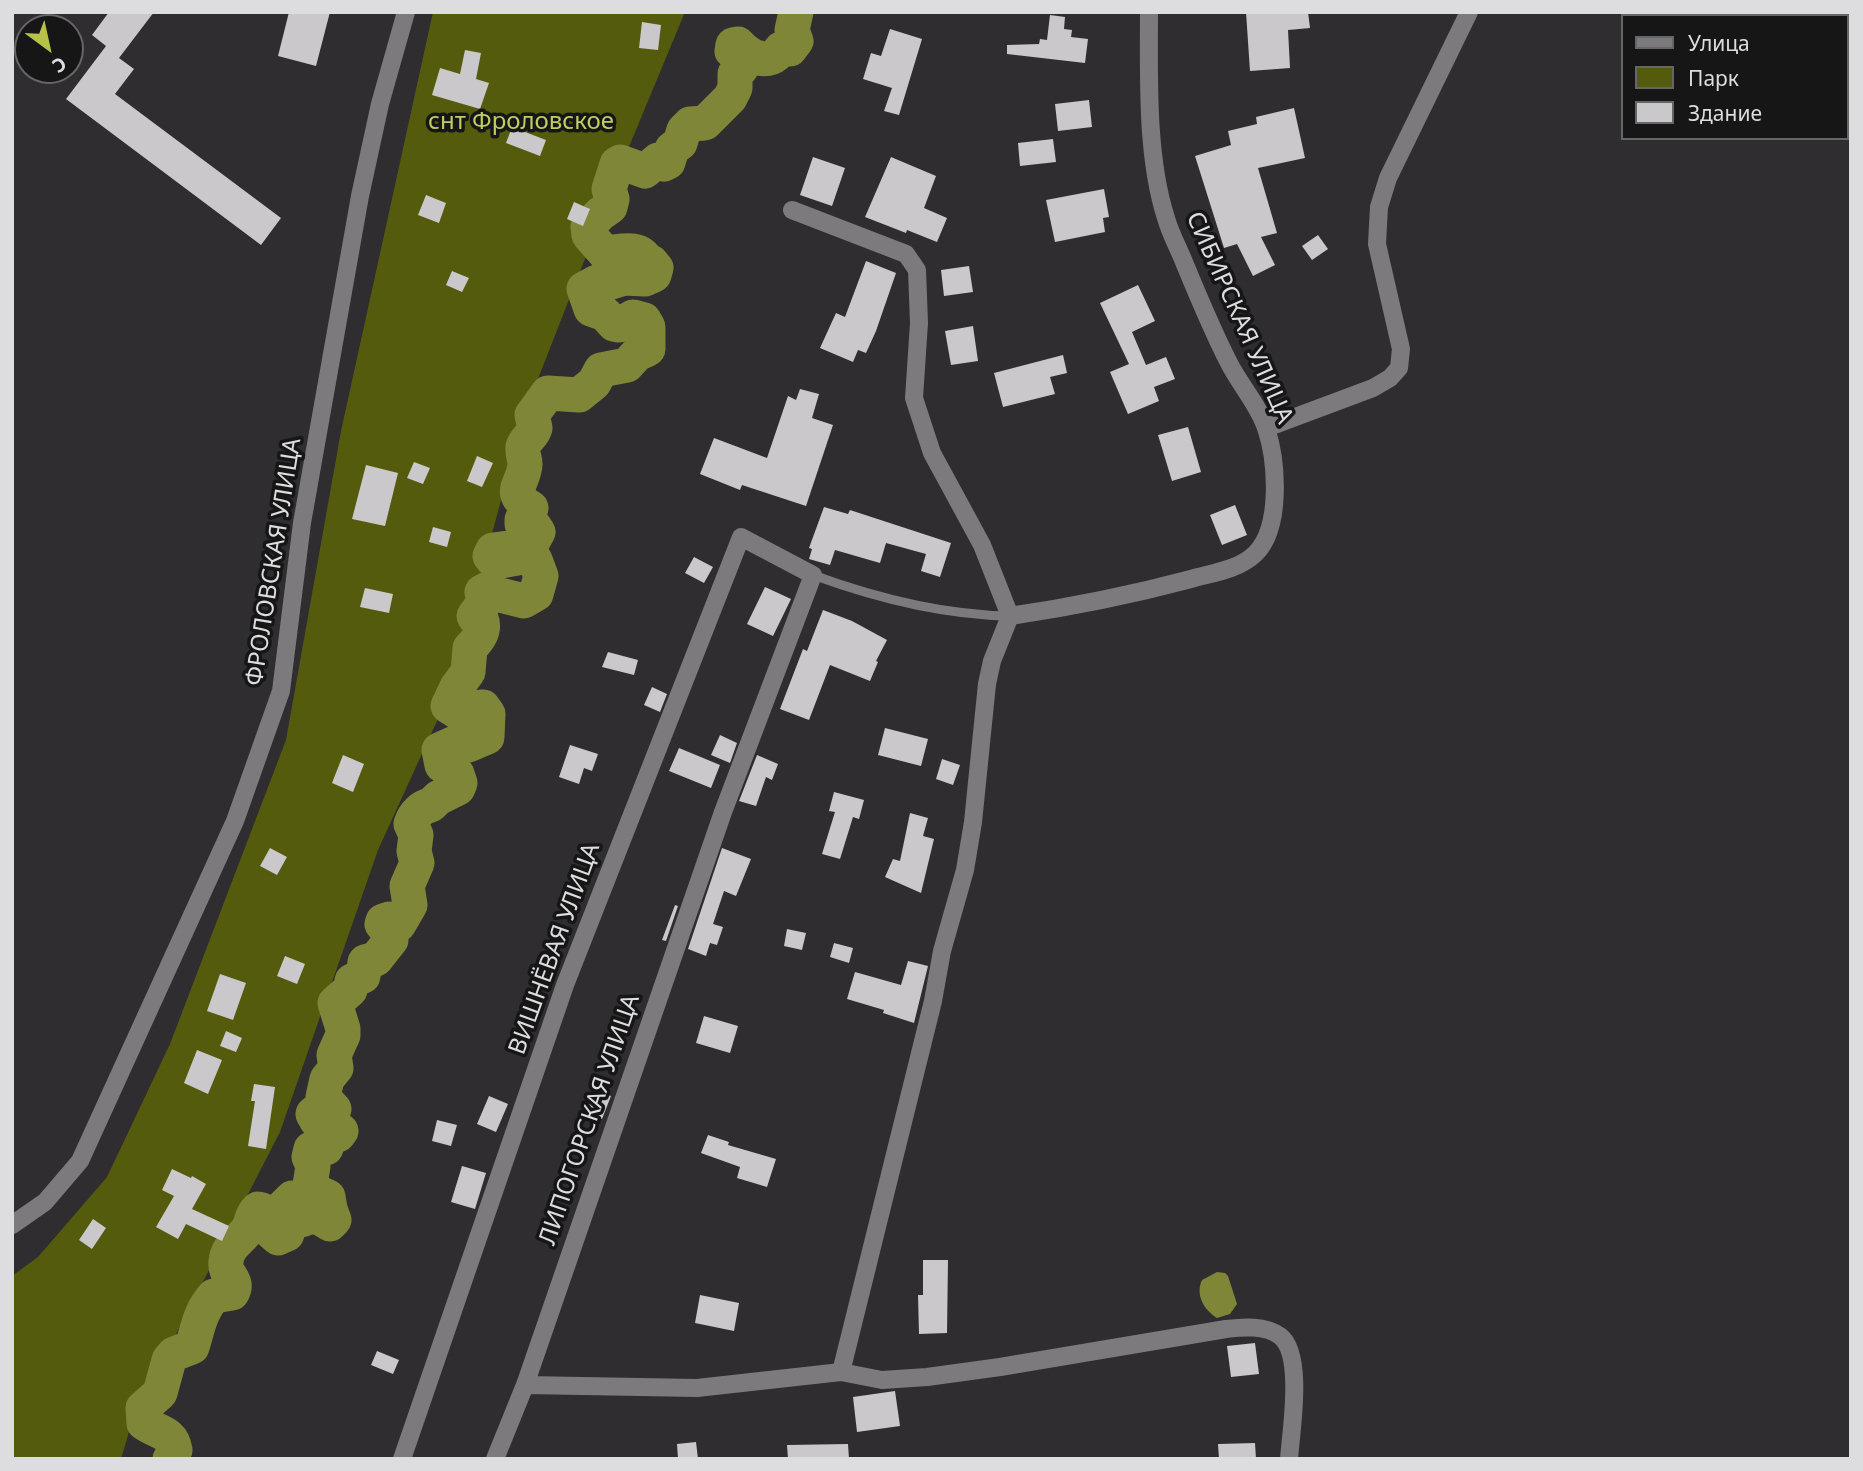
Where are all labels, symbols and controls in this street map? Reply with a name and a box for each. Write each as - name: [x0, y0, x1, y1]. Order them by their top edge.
- north arrow: [14, 14, 84, 84]
- legend: [1622, 14, 1849, 140]
- text: Улица: [1688, 29, 1750, 57]
- text: С: [47, 51, 72, 79]
- text: Парк: [1688, 64, 1739, 92]
- text: Здание: [1688, 99, 1762, 127]
- park label: снт Фроловское: [428, 108, 614, 136]
- street label: СИБИРСКАЯ УЛИЦА: [1179, 208, 1299, 428]
- street label: ФРОЛОВСКАЯ УЛИЦА: [240, 436, 308, 688]
- street label: ВИШНЁВАЯ УЛИЦА: [503, 839, 607, 1059]
- street label: ЛИПОГОРСКАЯ УЛИЦА: [534, 991, 646, 1249]

